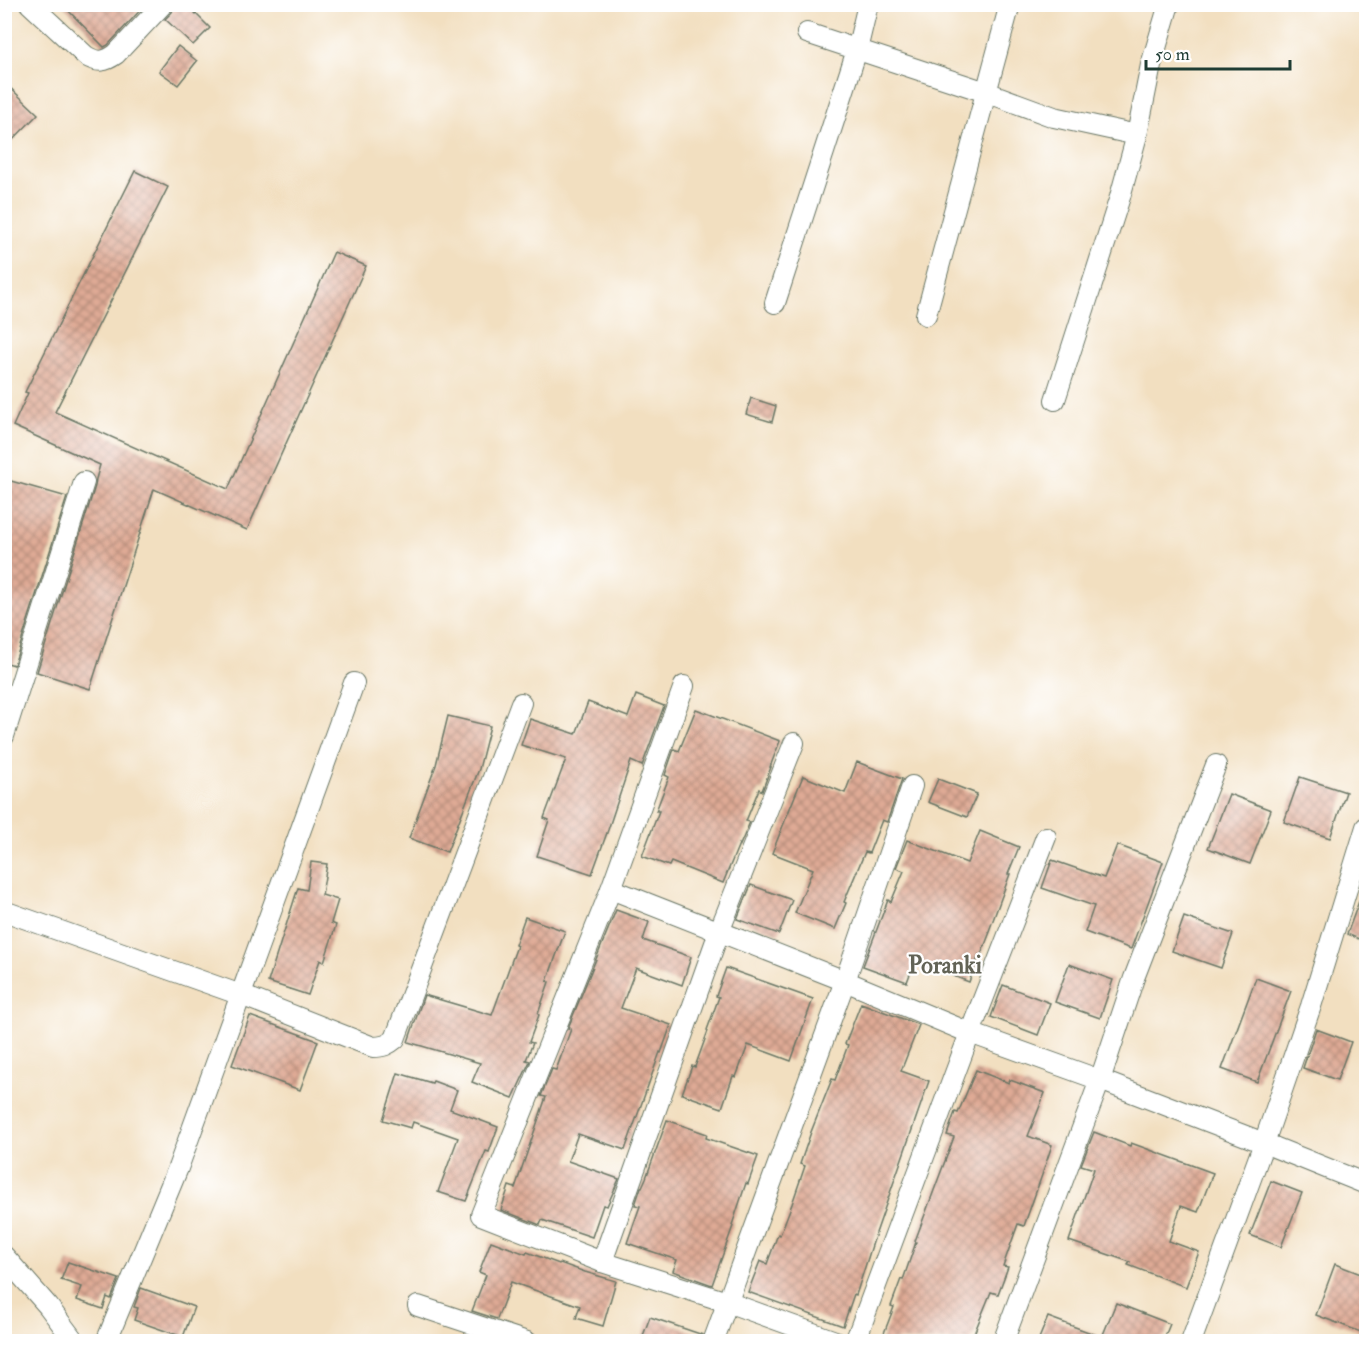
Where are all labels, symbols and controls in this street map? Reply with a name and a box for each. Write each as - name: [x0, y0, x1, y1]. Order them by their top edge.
- scale bar: [1146, 33, 1290, 71]
- text: 50 m: [1155, 43, 1190, 66]
- district label: Poranki: [908, 950, 983, 981]

